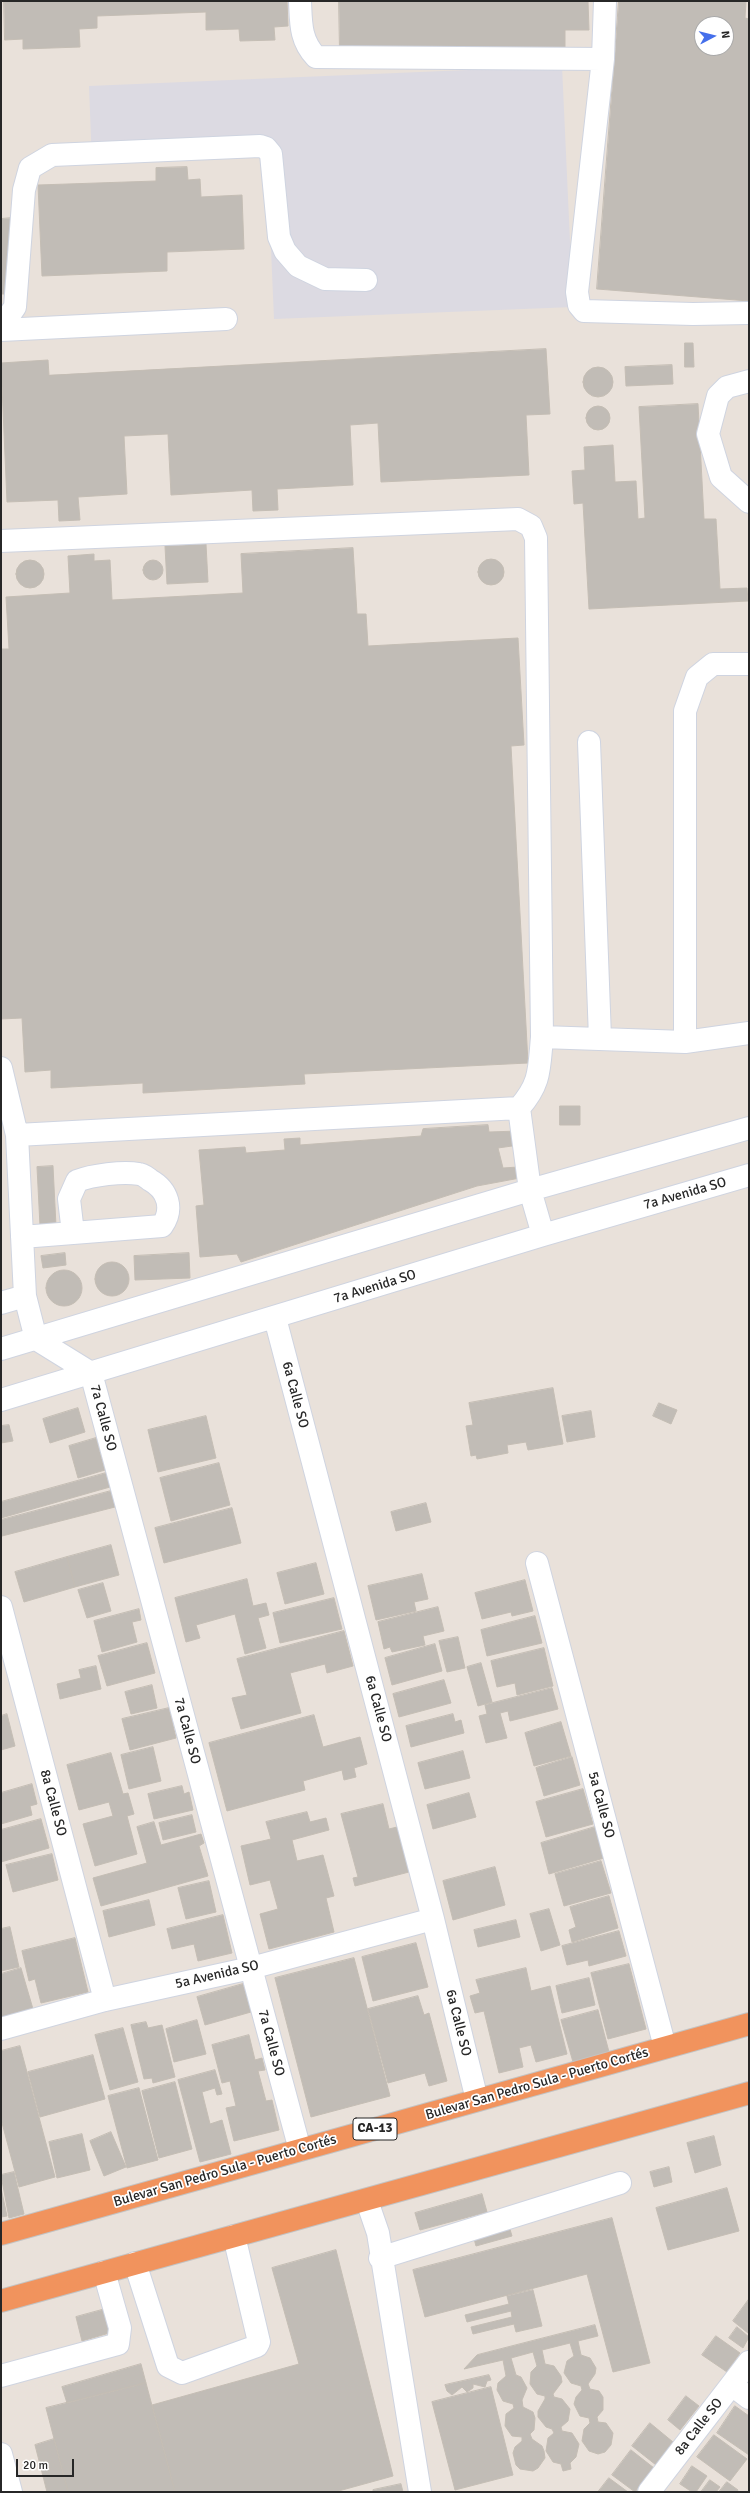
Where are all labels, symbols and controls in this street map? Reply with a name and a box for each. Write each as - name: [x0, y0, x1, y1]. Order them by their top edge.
- north arrow: [694, 16, 734, 56]
- text: N: [718, 30, 732, 39]
- street label: 7a Avenida SO: [642, 1174, 728, 1214]
- street label: 7a Avenida SO: [332, 1267, 418, 1307]
- street label: 6a Calle SO: [278, 1360, 312, 1430]
- street label: 7a Calle SO: [86, 1383, 120, 1453]
- street label: 6a Calle SO: [361, 1674, 395, 1744]
- street label: 7a Calle SO: [170, 1696, 204, 1766]
- street label: 8a Calle SO: [36, 1768, 70, 1838]
- street label: 5a Calle SO: [584, 1770, 618, 1840]
- street label: 5a Avenida SO: [174, 1957, 260, 1993]
- street label: 6a Calle SO: [442, 1988, 474, 2058]
- street label: 7a Calle SO: [254, 2008, 288, 2078]
- street label: Bulevar San Pedro Sula - Puerto Cortés: [424, 2044, 650, 2124]
- road number: CA-13: [353, 2118, 397, 2140]
- street label: Bulevar San Pedro Sula - Puerto Cortés: [112, 2131, 338, 2211]
- street label: 8a Calle SO: [671, 2395, 727, 2459]
- scale bar: [18, 2451, 76, 2477]
- text: 20 m: [23, 2458, 48, 2473]

